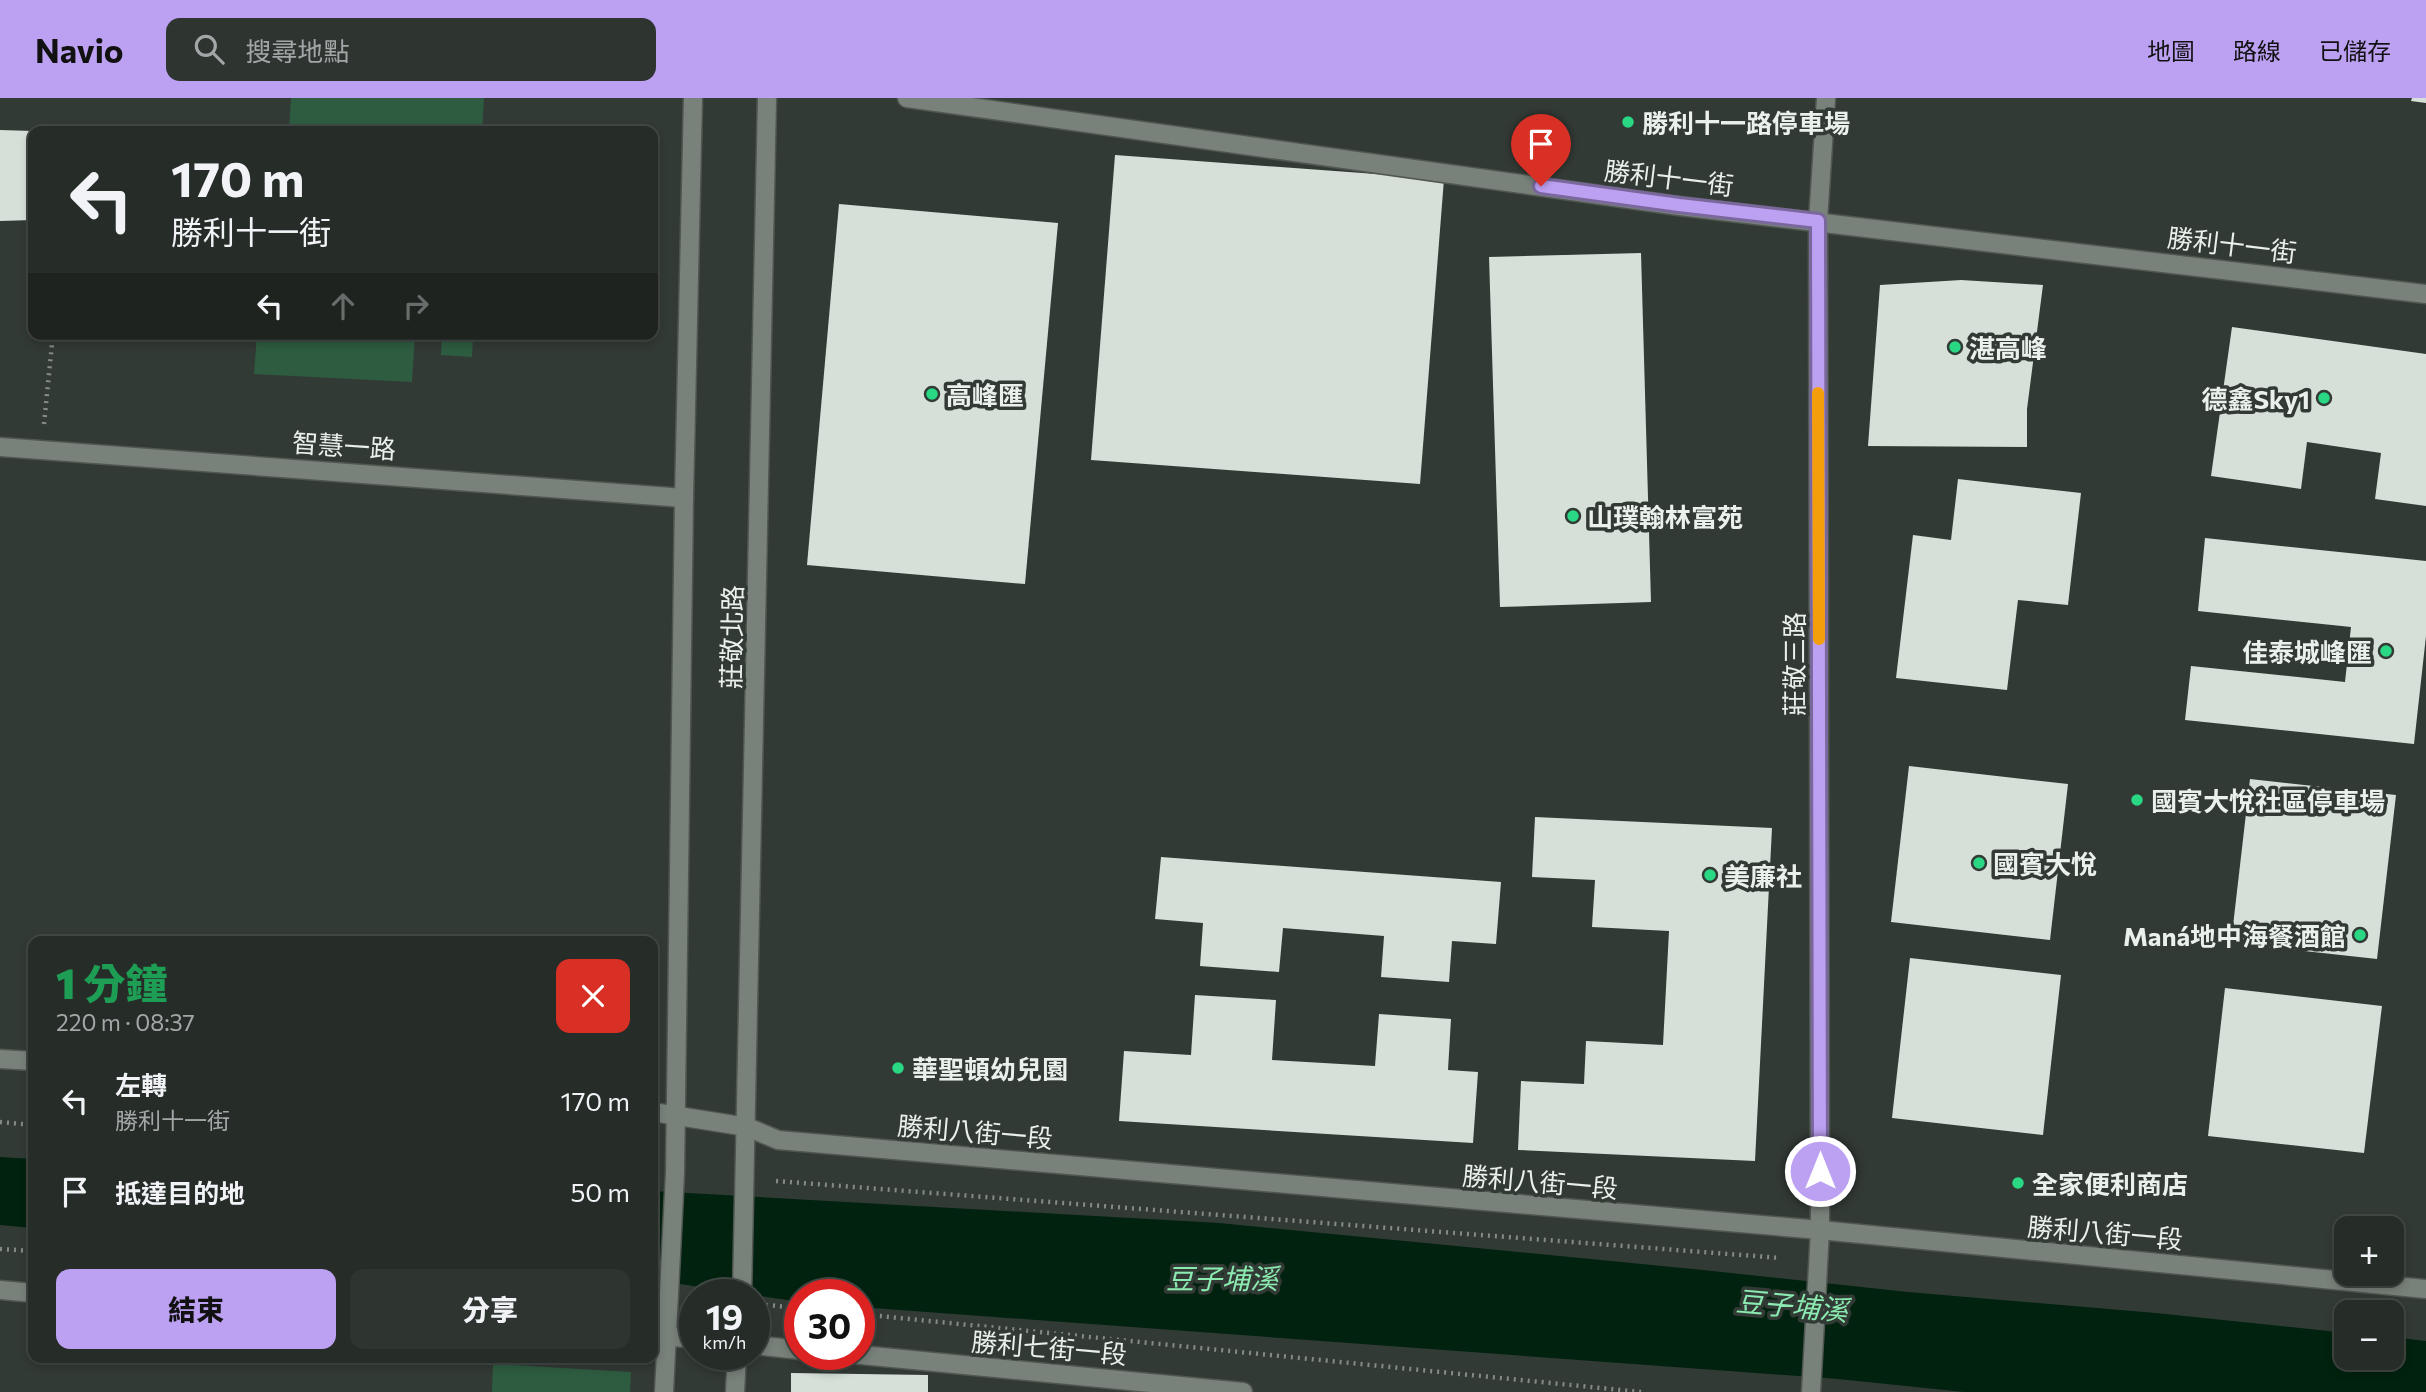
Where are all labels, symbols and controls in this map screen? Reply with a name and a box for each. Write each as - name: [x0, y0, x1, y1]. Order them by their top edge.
- search box: [166, 18, 656, 81]
- text: Navio: [35, 29, 124, 70]
- icon: search: [190, 30, 228, 68]
- text: 搜尋地點: [246, 35, 350, 66]
- text: 地圖: [2147, 36, 2195, 65]
- text: 路線: [2233, 36, 2281, 65]
- text: 已儲存: [2319, 36, 2391, 65]
- place label: 勝利十一路停車場: [1642, 107, 1850, 138]
- pin: [1511, 114, 1571, 186]
- marker: 勝利十一路停車場: [1620, 114, 1636, 130]
- icon: arrive: [1522, 125, 1560, 163]
- text: 170 m: [171, 147, 304, 207]
- icon: left: [56, 154, 147, 245]
- street label: 勝利十一街: [1603, 154, 1735, 200]
- text: 勝利十一街: [171, 211, 331, 251]
- street label: 勝利十一街: [2166, 221, 2298, 267]
- icon: left: [251, 287, 289, 325]
- icon: ahead: [324, 287, 362, 325]
- icon: right: [397, 287, 435, 325]
- place label: 湛高峰: [1969, 332, 2047, 363]
- marker: 湛高峰: [1947, 339, 1963, 355]
- place label: 高峰匯: [946, 379, 1024, 410]
- place label: 德鑫Sky1: [2201, 383, 2310, 414]
- marker: 高峰匯: [924, 386, 940, 402]
- marker: 德鑫Sky1: [2316, 390, 2332, 406]
- street label: 智慧一路: [291, 426, 397, 464]
- place label: 山璞翰林富苑: [1587, 501, 1743, 532]
- marker: 山璞翰林富苑: [1565, 508, 1581, 524]
- street label: 莊敬北路: [715, 585, 747, 689]
- street label: 莊敬三路: [1778, 612, 1809, 716]
- place label: 佳泰城峰匯: [2242, 636, 2372, 667]
- marker: 佳泰城峰匯: [2378, 643, 2394, 659]
- place label: 國賓大悅社區停車場: [2151, 785, 2385, 816]
- marker: 國賓大悅社區停車場: [2129, 792, 2145, 808]
- place label: 國賓大悅: [1993, 848, 2097, 879]
- marker: 國賓大悅: [1971, 855, 1987, 871]
- place label: 美廉社: [1724, 860, 1802, 891]
- marker: 美廉社: [1702, 867, 1718, 883]
- place label: Maná地中海餐酒館: [2123, 920, 2346, 951]
- marker: Maná地中海餐酒館: [2352, 927, 2368, 943]
- text: 1 分鐘: [56, 956, 168, 1008]
- button: close: [556, 959, 630, 1033]
- text: 220 m · 08:37: [56, 1008, 195, 1036]
- place label: 華聖頓幼兒園: [912, 1053, 1068, 1084]
- marker: 華聖頓幼兒園: [890, 1060, 906, 1076]
- text: 左轉: [115, 1069, 167, 1100]
- icon: left: [56, 1082, 94, 1120]
- text: 170 m: [561, 1085, 630, 1116]
- text: 勝利十一街: [115, 1106, 230, 1134]
- street label: 勝利八街一段: [896, 1109, 1054, 1153]
- position arrow: [1783, 1134, 1857, 1208]
- street label: 勝利八街一段: [1461, 1159, 1619, 1203]
- place label: 全家便利商店: [2032, 1168, 2188, 1199]
- icon: arrive: [56, 1173, 94, 1211]
- marker: 全家便利商店: [2010, 1175, 2026, 1191]
- text: 50 m: [570, 1176, 630, 1207]
- text: 抵達目的地: [115, 1177, 245, 1208]
- street label: 勝利八街一段: [2026, 1210, 2184, 1254]
- map controls: [2334, 1216, 2404, 1370]
- button: +: [2334, 1216, 2404, 1286]
- water label: 豆子埔溪: [1166, 1261, 1282, 1295]
- button: 結束: [56, 1269, 336, 1349]
- button: 分享: [350, 1269, 630, 1349]
- speed limit sign: 30: [784, 1279, 875, 1370]
- water label: 豆子埔溪: [1735, 1283, 1853, 1327]
- text: 19: [706, 1294, 743, 1337]
- button: −: [2334, 1300, 2404, 1370]
- street label: 勝利七街一段: [970, 1325, 1128, 1369]
- text: km/h: [703, 1331, 746, 1353]

